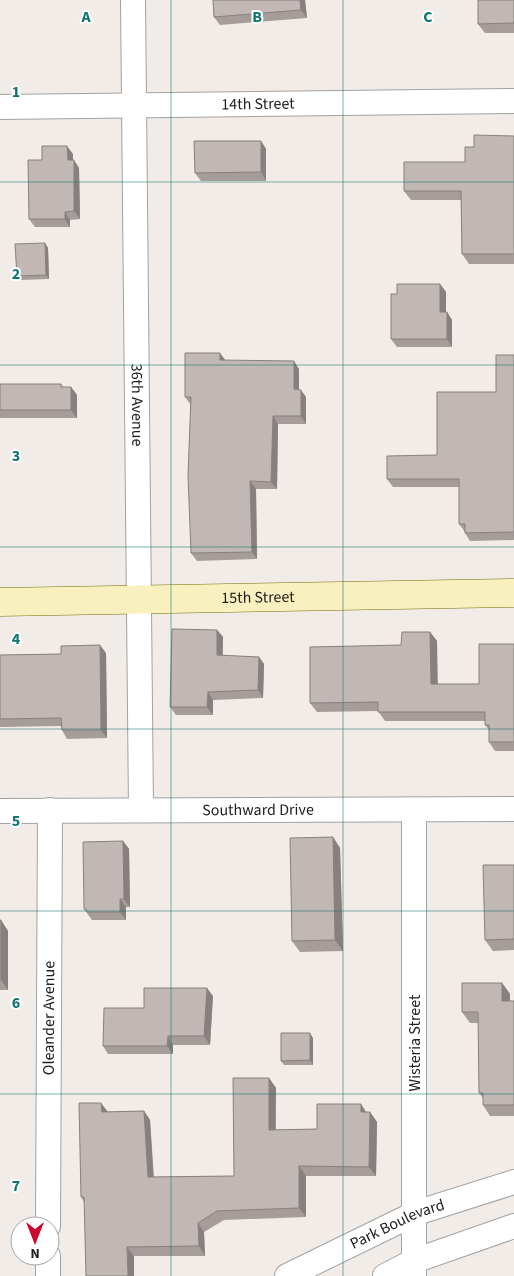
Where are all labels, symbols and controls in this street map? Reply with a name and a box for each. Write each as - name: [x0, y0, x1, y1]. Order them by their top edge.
- text: A: [80, 6, 91, 28]
- text: B: [252, 6, 262, 28]
- text: C: [423, 6, 433, 28]
- text: 1: [12, 81, 20, 103]
- street label: 14th Street: [221, 93, 295, 115]
- text: 2: [12, 263, 20, 285]
- street label: 36th Avenue: [126, 364, 148, 446]
- text: 3: [12, 445, 20, 467]
- street label: 15th Street: [221, 586, 295, 609]
- text: 4: [12, 628, 21, 650]
- street label: Southward Drive: [202, 799, 314, 821]
- text: 5: [12, 810, 20, 832]
- street label: Oleander Avenue: [38, 961, 60, 1075]
- text: 6: [12, 992, 20, 1014]
- street label: Wisteria Street: [404, 994, 426, 1091]
- text: 7: [12, 1175, 20, 1197]
- street label: Park Boulevard: [346, 1194, 447, 1255]
- north arrow: [10, 1216, 60, 1266]
- text: N: [30, 1243, 40, 1263]

